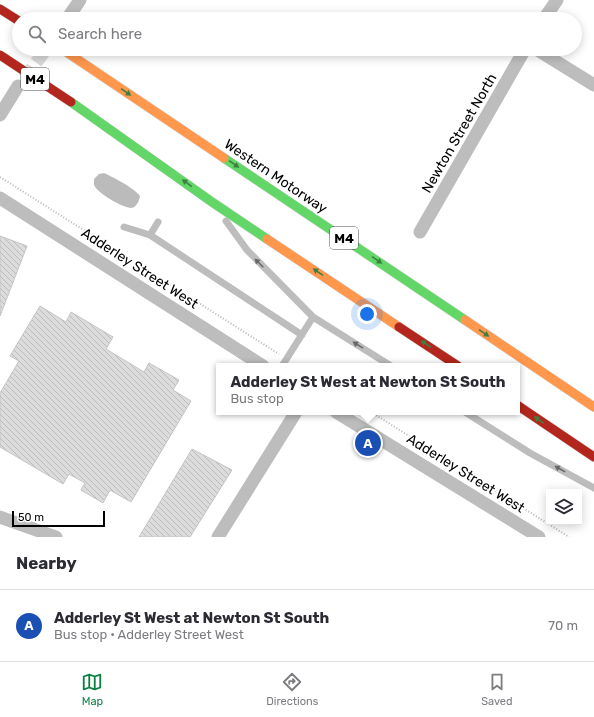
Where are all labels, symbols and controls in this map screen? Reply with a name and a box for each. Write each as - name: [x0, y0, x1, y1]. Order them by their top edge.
- search box: [12, 12, 582, 56]
- icon: search: [26, 23, 48, 45]
- text: Search here: [58, 25, 142, 43]
- road number: M4: [21, 68, 49, 90]
- street label: Newton Street North: [418, 71, 501, 196]
- one-way arrow: [120, 88, 132, 95]
- street label: Western Motorway: [221, 136, 331, 217]
- one-way arrow: [229, 160, 239, 168]
- one-way arrow: [182, 179, 192, 187]
- street label: Adderley Street West: [78, 224, 202, 313]
- road number: M4: [330, 227, 358, 249]
- one-way arrow: [371, 256, 382, 264]
- one-way arrow: [254, 258, 264, 268]
- one-way arrow: [312, 268, 323, 276]
- your location: [357, 304, 377, 324]
- one-way arrow: [479, 329, 490, 337]
- one-way arrow: [420, 340, 431, 348]
- one-way arrow: [352, 342, 364, 349]
- popup: [216, 363, 520, 415]
- text: Adderley St West at Newton St South: [230, 373, 506, 391]
- text: Bus stop: [230, 391, 284, 406]
- one-way arrow: [534, 416, 544, 424]
- pin: A: [355, 428, 381, 458]
- street label: Adderley Street West: [404, 430, 528, 517]
- one-way arrow: [554, 466, 566, 473]
- map controls: [546, 489, 582, 525]
- button: layers: [546, 489, 582, 525]
- scale bar: [12, 509, 105, 528]
- text: 50 m: [18, 511, 44, 524]
- text: Nearby: [16, 553, 77, 573]
- text: Adderley St West at Newton St South: [54, 609, 329, 627]
- text: A: [24, 618, 34, 633]
- text: 70 m: [548, 618, 578, 633]
- text: Bus stop · Adderley Street West: [54, 627, 244, 642]
- tab: Map: [81, 671, 103, 708]
- tab: Directions: [266, 671, 318, 708]
- tab: Saved: [481, 671, 513, 708]

